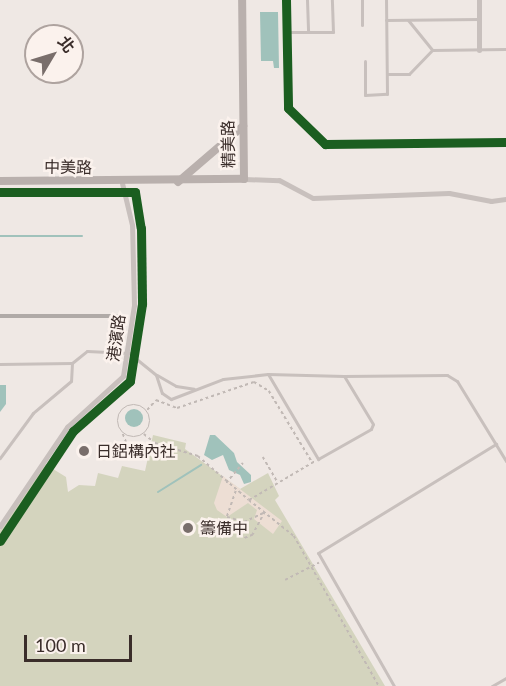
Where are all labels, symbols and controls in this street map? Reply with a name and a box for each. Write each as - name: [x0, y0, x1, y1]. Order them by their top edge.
- north arrow: [24, 24, 84, 84]
- text: 北: [55, 32, 79, 56]
- street label: 精美路: [218, 120, 238, 168]
- street label: 中美路: [44, 157, 92, 177]
- street label: 港濱路: [103, 313, 129, 363]
- place label: 日鋁構內社: [96, 441, 176, 461]
- marker: 日鋁構內社: [77, 444, 91, 458]
- place label: 籌備中: [200, 518, 248, 538]
- marker: 籌備中: [181, 521, 195, 535]
- scale bar: [27, 623, 135, 661]
- text: 100 m: [35, 634, 86, 656]

